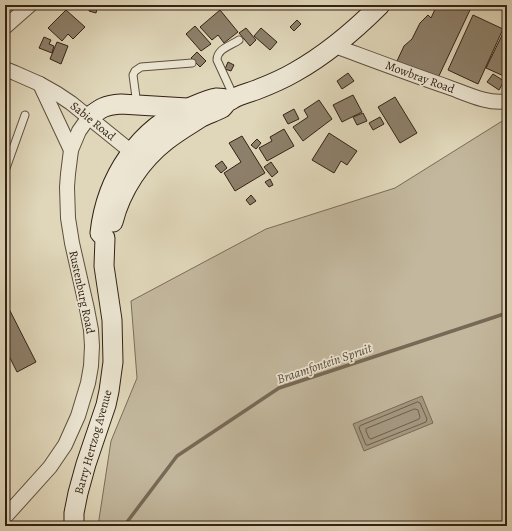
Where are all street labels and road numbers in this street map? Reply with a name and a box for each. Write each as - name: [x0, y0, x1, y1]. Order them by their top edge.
- street label: Mowbray Road: [383, 57, 457, 97]
- street label: Sabie Road: [67, 98, 119, 145]
- street label: Rustenburg Road: [65, 249, 99, 336]
- street label: Barry Hertzog Avenue: [70, 388, 116, 496]

